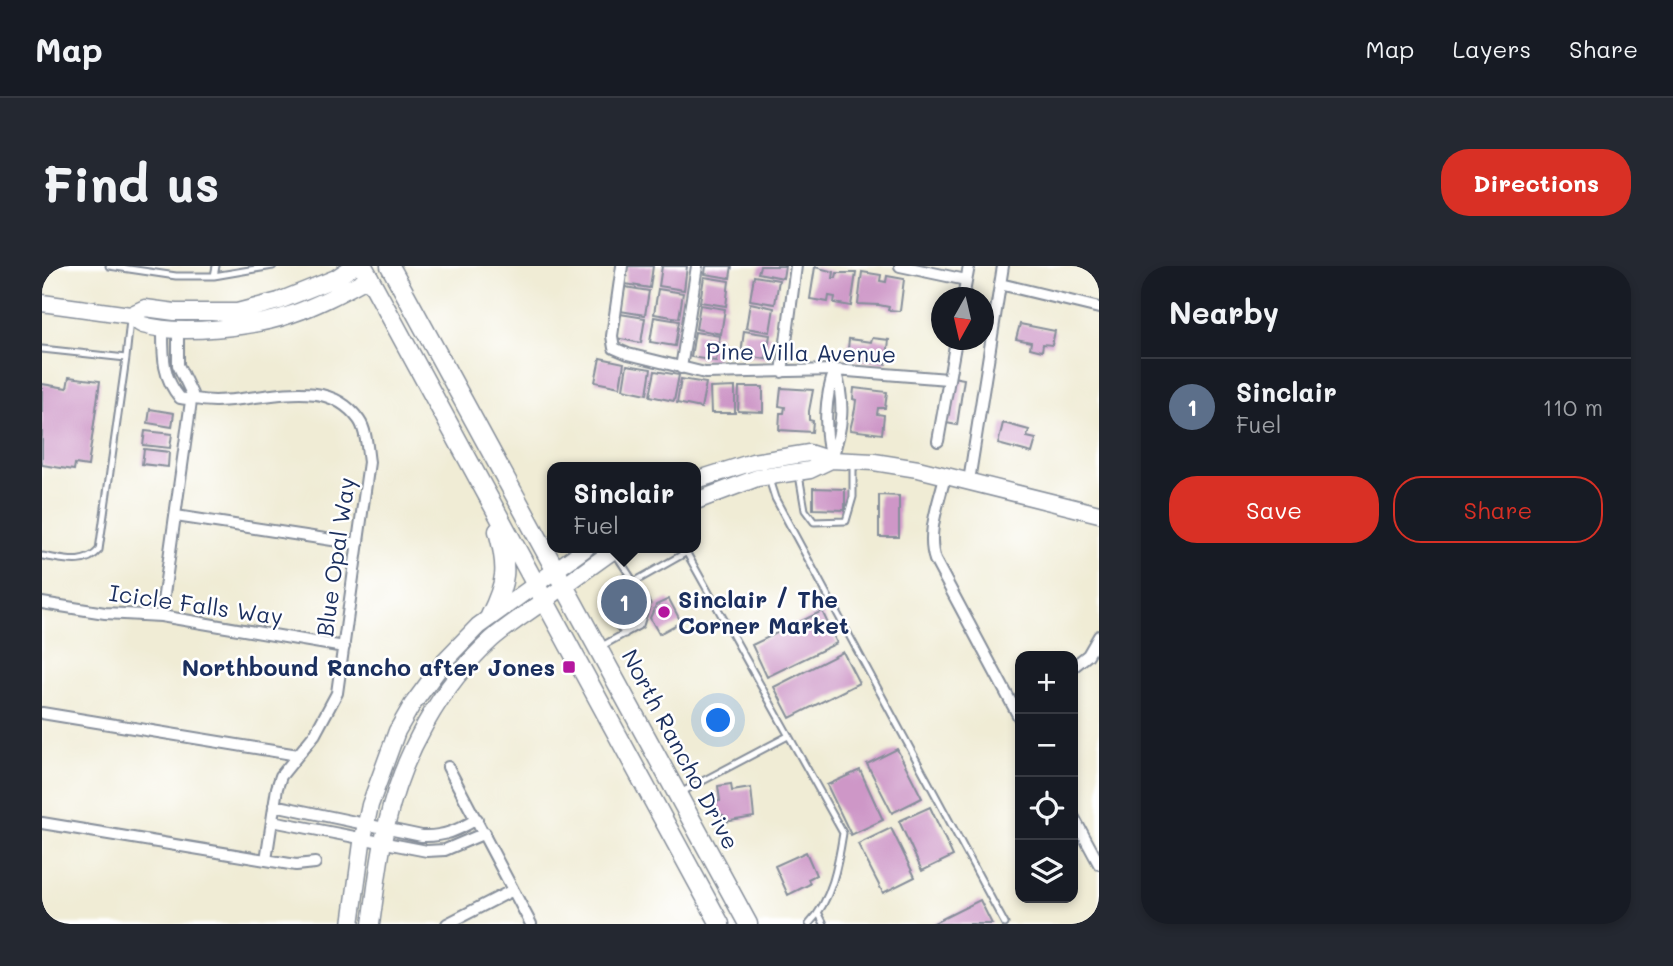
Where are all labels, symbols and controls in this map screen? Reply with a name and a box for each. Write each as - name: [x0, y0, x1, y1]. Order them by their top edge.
- text: Map: [35, 27, 103, 70]
- text: Map: [1366, 33, 1414, 64]
- text: Layers: [1452, 33, 1531, 64]
- text: Share: [1569, 33, 1638, 64]
- button: Directions: [1441, 149, 1631, 216]
- text: Find us: [42, 151, 220, 214]
- north arrow: [931, 287, 994, 350]
- text: Nearby: [1169, 292, 1279, 332]
- street label: Pine Villa Avenue: [706, 335, 896, 369]
- text: Sinclair: [1236, 375, 1337, 409]
- text: 1: [1187, 392, 1197, 422]
- text: 110 m: [1543, 392, 1603, 422]
- text: Fuel: [1236, 409, 1281, 439]
- popup: [547, 462, 701, 553]
- street label: Blue Opal Way: [309, 475, 361, 639]
- text: Sinclair: [574, 476, 674, 510]
- button: Save: [1169, 476, 1379, 543]
- button: Share: [1393, 476, 1603, 543]
- text: Fuel: [574, 510, 619, 540]
- pin: 1: [601, 576, 647, 628]
- street label: Icicle Falls Way: [107, 577, 285, 631]
- place label: Sinclair / The Corner Market: [678, 584, 849, 640]
- marker: Sinclair / The Corner Market: [656, 604, 672, 620]
- street label: North Rancho Drive: [615, 644, 747, 854]
- map controls: [1015, 651, 1078, 903]
- button: +: [1015, 651, 1078, 714]
- place label: Northbound Rancho after Jones: [182, 652, 555, 682]
- marker: Northbound Rancho after Jones: [561, 659, 577, 675]
- your location: [701, 703, 735, 737]
- button: −: [1015, 714, 1078, 777]
- button: locate: [1015, 777, 1078, 840]
- button: layers: [1015, 840, 1078, 903]

